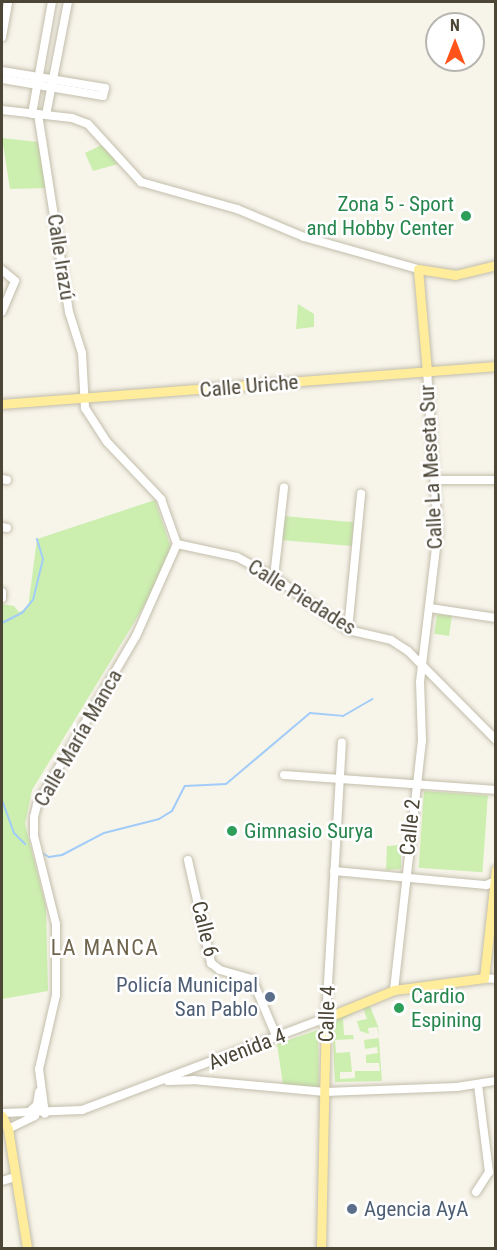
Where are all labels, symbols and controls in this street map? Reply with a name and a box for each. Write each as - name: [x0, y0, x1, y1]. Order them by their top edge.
- north arrow: [425, 12, 485, 72]
- text: N: [450, 16, 460, 35]
- place label: Zona 5 - Sport and Hobby Center: [306, 191, 454, 241]
- marker: Zona 5 - Sport and Hobby Center: [459, 209, 473, 223]
- street label: Calle Irazú: [42, 212, 80, 302]
- street label: Calle Uriche: [199, 369, 299, 403]
- street label: Calle La Meseta Sur: [414, 384, 448, 550]
- street label: Calle Piedades: [243, 554, 361, 640]
- street label: Calle María Manca: [29, 665, 127, 811]
- street label: Calle 2: [395, 798, 425, 856]
- place label: Gimnasio Surya: [244, 818, 373, 844]
- marker: Gimnasio Surya: [225, 824, 239, 838]
- street label: Calle 6: [186, 898, 224, 960]
- district label: LA MANCA: [51, 935, 159, 961]
- place label: Policía Municipal San Pablo: [116, 972, 258, 1022]
- place label: Cardio Espining: [411, 983, 482, 1033]
- street label: Calle 4: [313, 985, 341, 1043]
- marker: Policía Municipal San Pablo: [263, 990, 277, 1004]
- marker: Cardio Espining: [392, 1001, 406, 1015]
- street label: Avenida 4: [205, 1023, 289, 1075]
- place label: Agencia AyA: [364, 1196, 468, 1222]
- marker: Agencia AyA: [345, 1202, 359, 1216]

